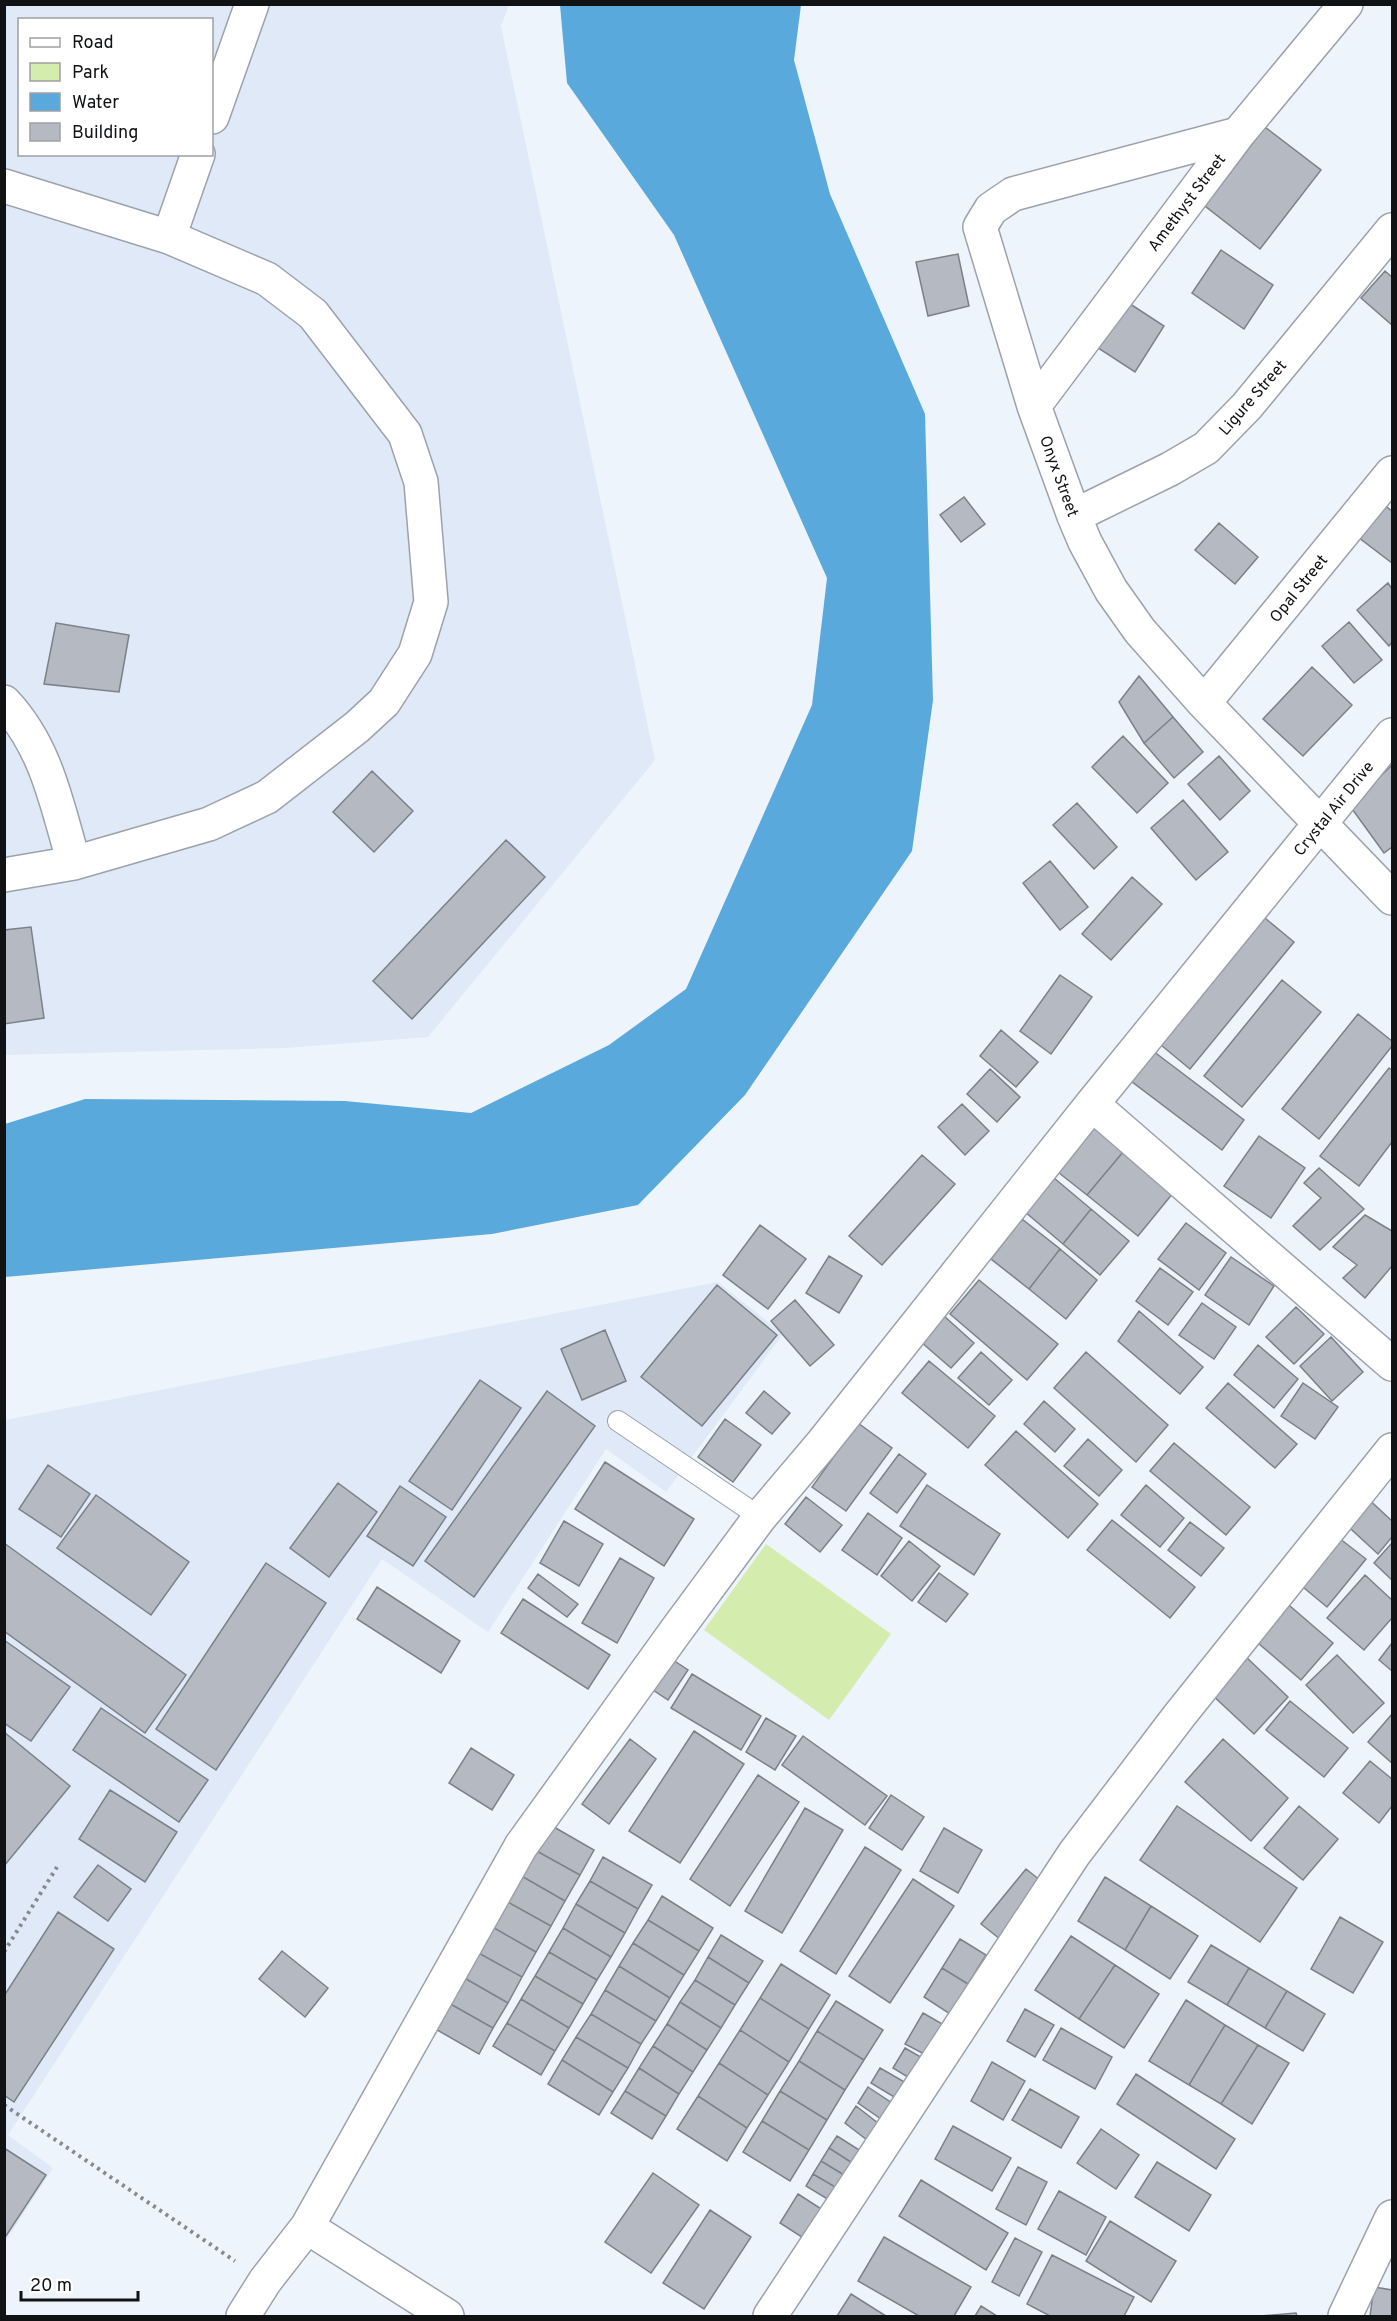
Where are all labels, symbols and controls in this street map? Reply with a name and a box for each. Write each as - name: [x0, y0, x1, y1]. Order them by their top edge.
- legend: [18, 18, 213, 156]
- text: Road: [72, 32, 114, 55]
- text: Park: [72, 62, 109, 85]
- text: Water: [72, 92, 119, 115]
- text: Building: [72, 122, 138, 145]
- street label: Amethyst Street: [1144, 150, 1231, 256]
- street label: Ligure Street: [1215, 357, 1292, 440]
- street label: Onyx Street: [1034, 433, 1082, 520]
- street label: Opal Street: [1266, 551, 1333, 627]
- street label: Crystal Air Drive: [1290, 758, 1379, 861]
- scale bar: [21, 2264, 138, 2302]
- text: 20 m: [30, 2275, 72, 2298]

